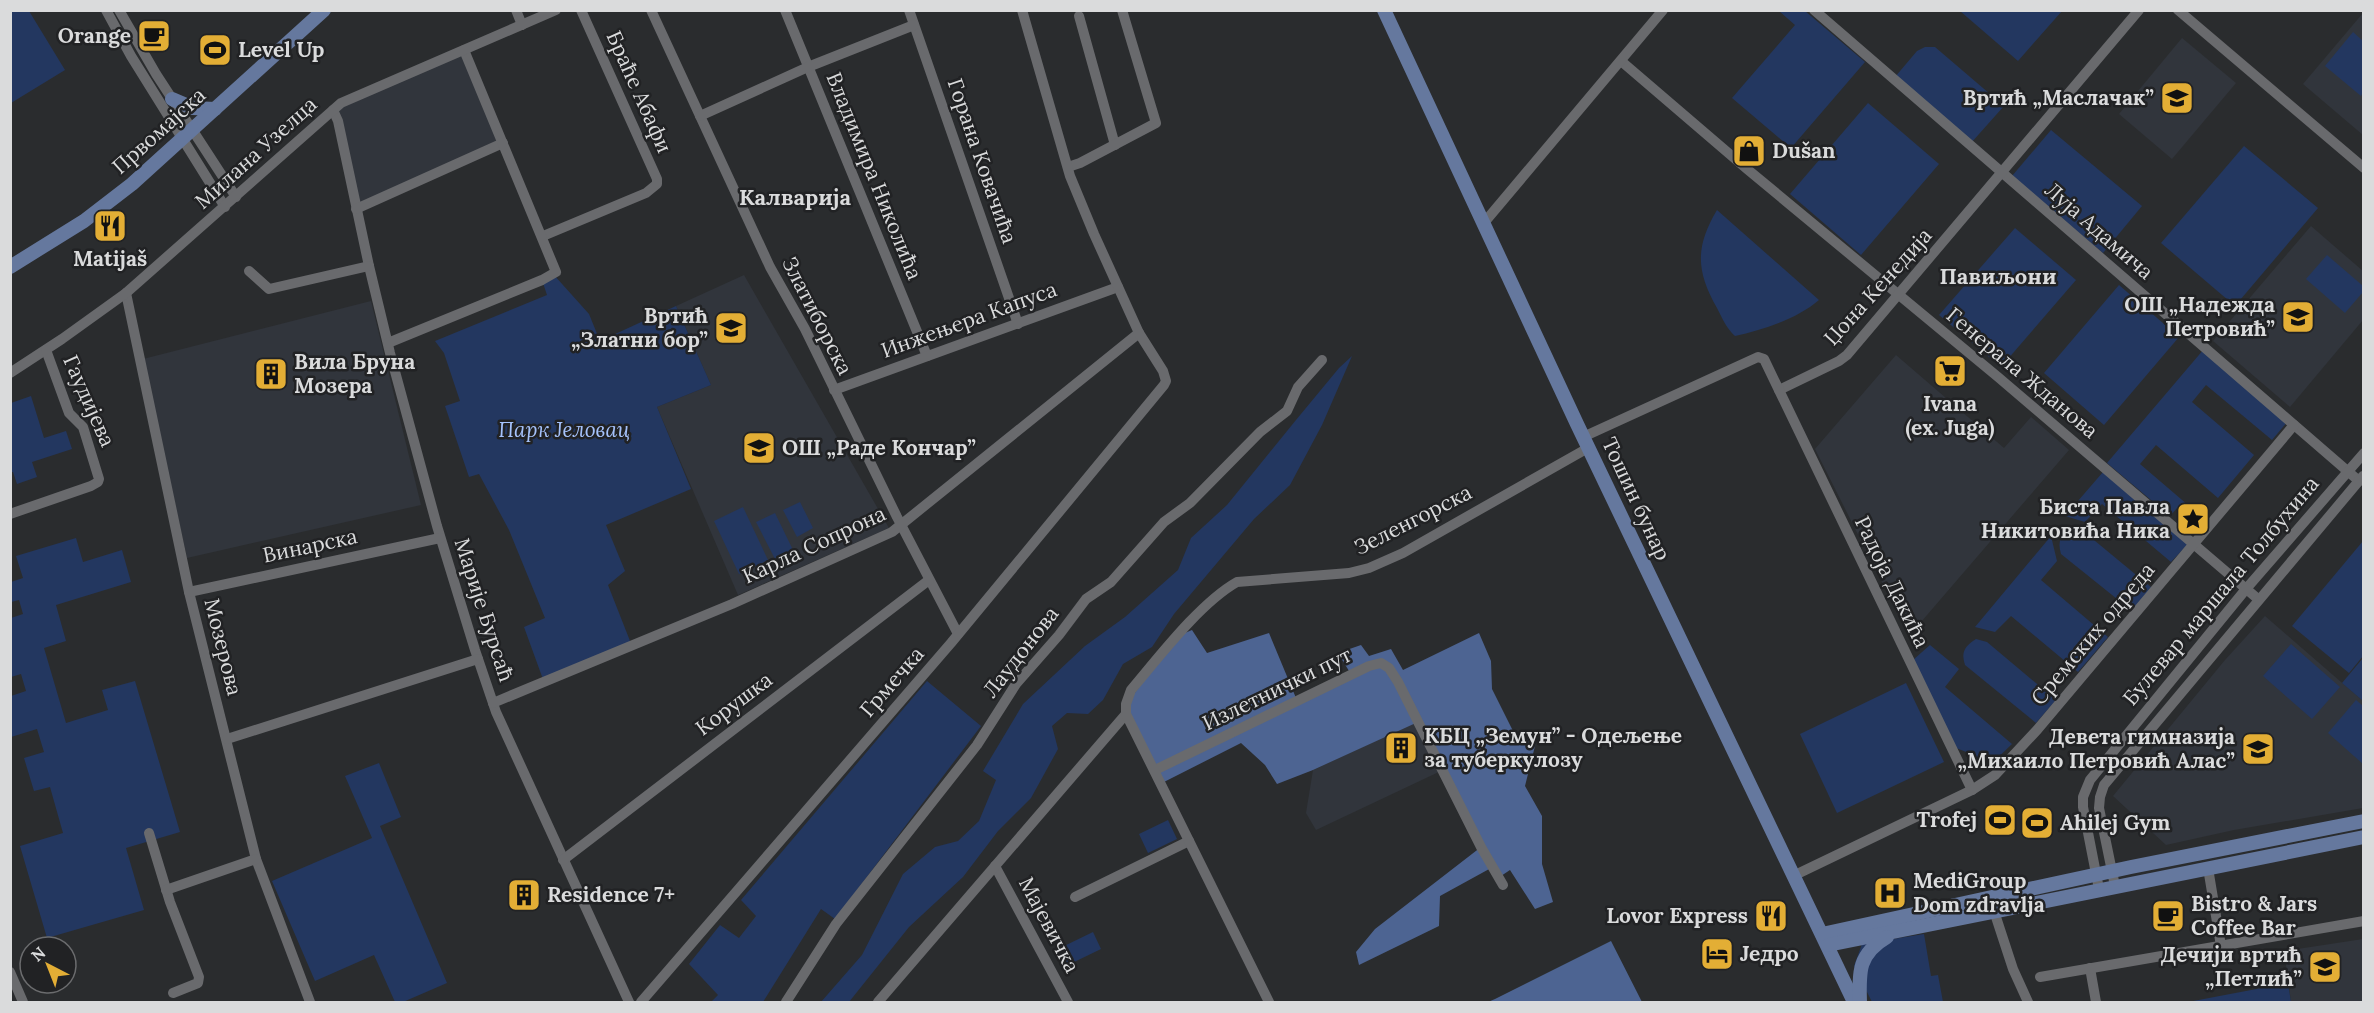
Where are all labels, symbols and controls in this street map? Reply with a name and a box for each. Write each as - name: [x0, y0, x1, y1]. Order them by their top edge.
- cafe icon: Orange: [136, 18, 172, 54]
- place label: Orange: [58, 22, 131, 49]
- street label: Браће Абафи: [601, 27, 678, 157]
- sports icon: Level Up: [197, 32, 233, 68]
- place label: Level Up: [238, 36, 324, 63]
- street label: Владимира Николића: [820, 68, 928, 284]
- street label: Горана Ковачића: [942, 75, 1023, 247]
- school or university icon: Вртић „Маслачак”: [2159, 80, 2195, 116]
- street label: Првомајска: [106, 81, 211, 180]
- place label: Вртић „Маслачак”: [1963, 84, 2154, 111]
- street label: Милана Узелца: [189, 91, 322, 215]
- shop icon: Dušan: [1731, 133, 1767, 169]
- place label: Dušan: [1772, 137, 1836, 164]
- street label: Луја Адамича: [2040, 176, 2159, 285]
- district label: Калварија: [739, 183, 851, 211]
- restaurant icon: Matijaš: [92, 208, 128, 244]
- street label: Џона Кенедија: [1818, 222, 1938, 351]
- place label: Matijaš: [73, 245, 147, 272]
- street label: Златиборска: [776, 252, 859, 380]
- district label: Павиљони: [1940, 262, 2056, 290]
- street label: Инжењера Капуса: [877, 275, 1061, 364]
- place label: ОШ „Надежда Петровић”: [2124, 291, 2275, 342]
- school or university icon: ОШ „Надежда Петровић”: [2280, 299, 2316, 335]
- street label: Генерала Жданова: [1941, 301, 2104, 444]
- place label: Вртић „Златни бор”: [571, 302, 708, 353]
- school or university icon: Вртић „Златни бор”: [713, 310, 749, 346]
- place label: Вила Бруна Мозера: [294, 348, 415, 399]
- street label: Гаудијева: [57, 351, 122, 451]
- supermarket icon: Ivana (ex. Juga): [1932, 353, 1968, 389]
- building icon: Вила Бруна Мозера: [253, 356, 289, 392]
- place label: Ivana (ex. Juga): [1905, 390, 1995, 441]
- park label: Парк Јеловац: [498, 416, 630, 443]
- school or university icon: ОШ „Раде Кончар”: [741, 430, 777, 466]
- street label: Тошин бунар: [1596, 433, 1677, 565]
- place label: ОШ „Раде Кончар”: [782, 434, 976, 461]
- street label: Булевар маршала Толбухина: [2117, 470, 2325, 711]
- street label: Зеленгорска: [1349, 478, 1476, 561]
- place label: Биста Павла Никитовића Ника: [1981, 493, 2170, 544]
- street label: Карла Сопрона: [738, 499, 890, 590]
- place icon: Биста Павла Никитовића Ника: [2175, 501, 2211, 537]
- street label: Радоја Дакића: [1849, 511, 1936, 652]
- street label: Винарска: [260, 522, 360, 569]
- street label: Марије Бурсаћ: [449, 535, 520, 685]
- street label: Сремских одреда: [2025, 557, 2160, 711]
- street label: Мозерова: [198, 595, 249, 698]
- street label: Лаудонова: [977, 601, 1065, 703]
- street label: Грмечка: [854, 641, 930, 723]
- street label: Излетнички пут: [1198, 641, 1356, 736]
- street label: Корушка: [690, 666, 778, 741]
- place label: КБЦ „Земун” - Одељење за туберкулозу: [1424, 722, 1682, 773]
- place label: Девета гимназија „Михаило Петровић Алас”: [1957, 723, 2235, 774]
- building icon: КБЦ „Земун” - Одељење за туберкулозу: [1383, 730, 1419, 766]
- school or university icon: Девета гимназија „Михаило Петровић Алас”: [2240, 731, 2276, 767]
- sports icon: Trofej: [1982, 802, 2018, 838]
- sports icon: Ahilej Gym: [2019, 805, 2055, 841]
- place label: Trofej: [1916, 806, 1977, 833]
- place label: Ahilej Gym: [2060, 809, 2170, 836]
- place label: MediGroup Dom zdravlja: [1913, 867, 2045, 918]
- street label: Мајевичка: [1013, 872, 1086, 978]
- hospital icon: MediGroup Dom zdravlja: [1872, 875, 1908, 911]
- building icon: Residence 7+: [506, 877, 542, 913]
- place label: Residence 7+: [547, 881, 675, 908]
- place label: Bistro & Jars Coffee Bar: [2191, 890, 2317, 941]
- restaurant icon: Lovor Express: [1753, 898, 1789, 934]
- cafe icon: Bistro & Jars Coffee Bar: [2150, 898, 2186, 934]
- place label: Lovor Express: [1606, 902, 1748, 929]
- north arrow: [18, 935, 78, 995]
- hotel icon: Једро: [1699, 936, 1735, 972]
- place label: Једро: [1740, 940, 1799, 967]
- place label: Дечији вртић „Петлић”: [2160, 941, 2302, 992]
- text: N: [27, 942, 49, 965]
- school or university icon: Дечији вртић „Петлић”: [2307, 949, 2343, 985]

